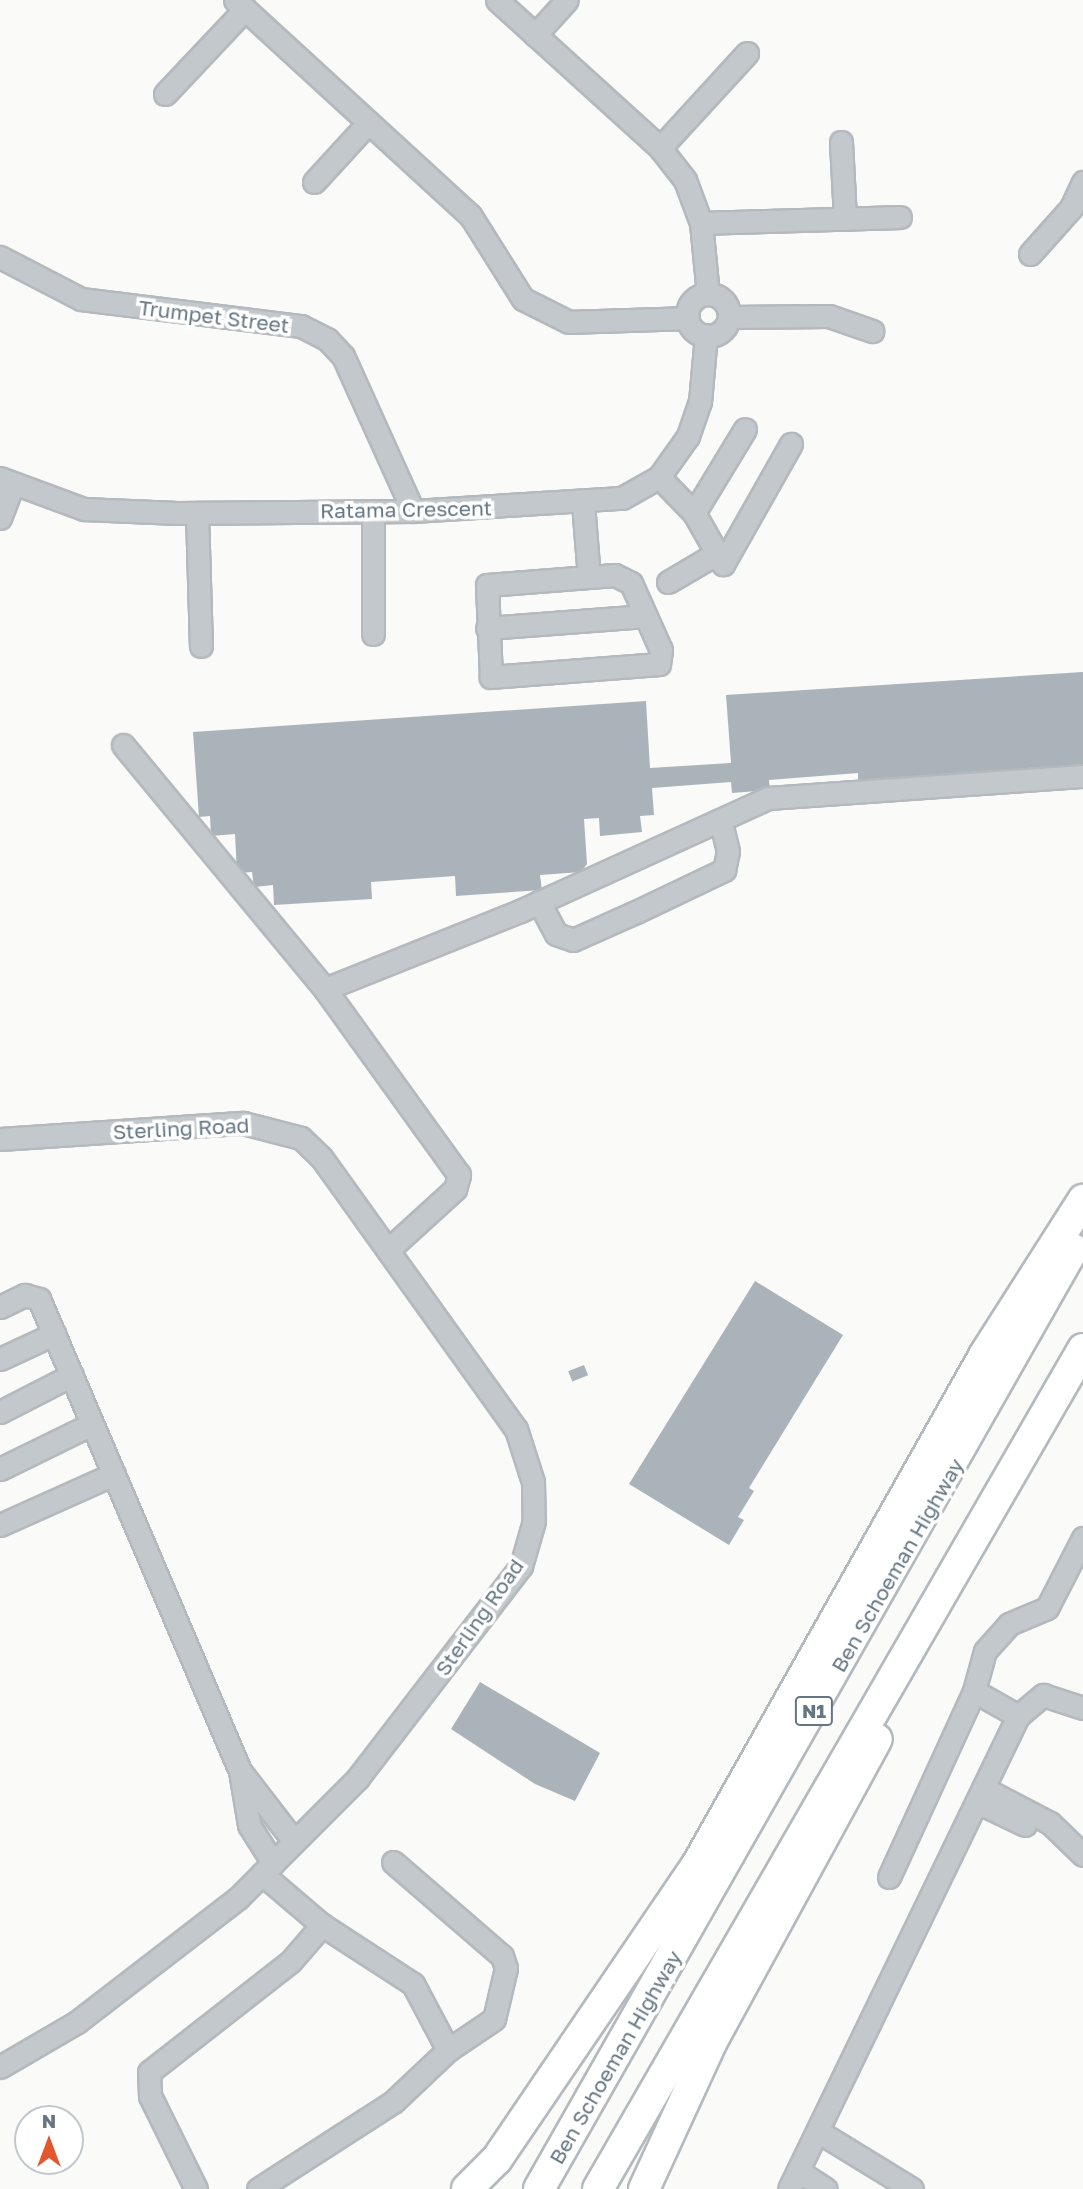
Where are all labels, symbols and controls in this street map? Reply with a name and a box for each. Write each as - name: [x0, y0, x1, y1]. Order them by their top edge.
- street label: Trumpet Street: [137, 294, 291, 338]
- street label: Ratama Crescent: [320, 495, 492, 523]
- street label: Sterling Road: [112, 1112, 250, 1144]
- street label: Ben Schoeman Highway: [825, 1454, 969, 1676]
- street label: Sterling Road: [429, 1554, 529, 1680]
- road number: N1: [795, 1695, 833, 1726]
- street label: Ben Schoeman Highway: [543, 1946, 687, 2168]
- north arrow: [14, 2105, 84, 2175]
- text: N: [42, 2109, 56, 2132]

